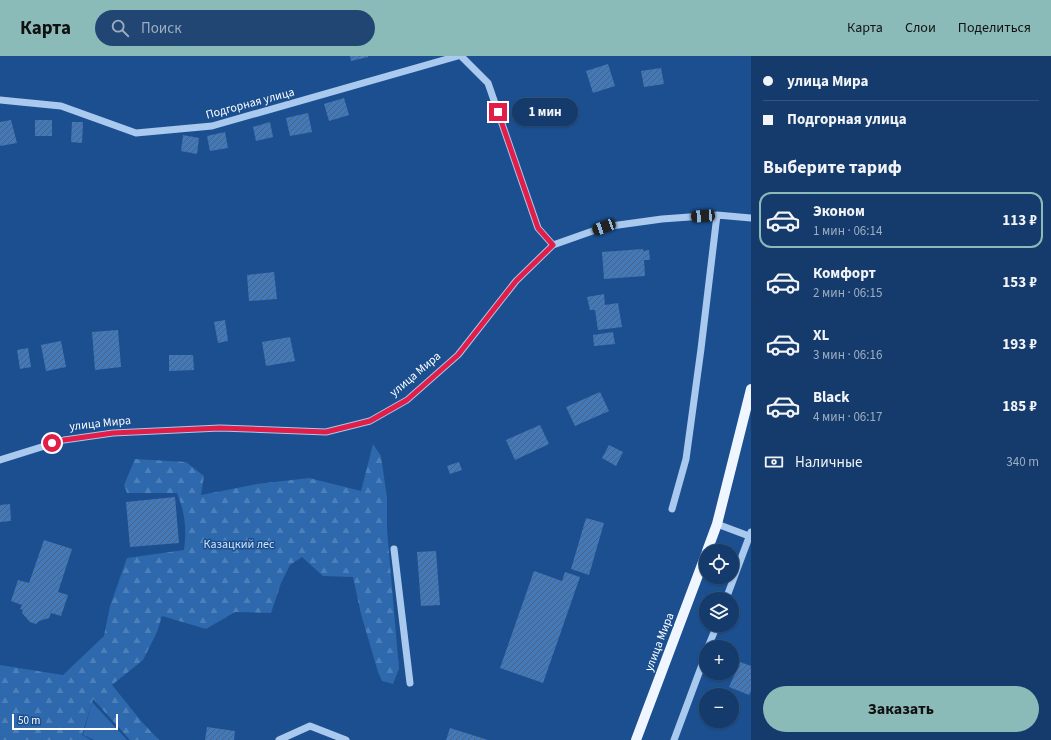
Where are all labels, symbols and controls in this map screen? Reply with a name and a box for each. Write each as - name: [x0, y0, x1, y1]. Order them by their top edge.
- search box: [95, 10, 375, 46]
- text: Карта: [20, 15, 71, 42]
- icon: search: [109, 17, 131, 39]
- text: Поиск: [141, 18, 182, 39]
- text: Карта: [847, 18, 883, 38]
- text: Слои: [905, 18, 936, 38]
- text: Поделиться: [958, 18, 1031, 38]
- text: улица Мира: [787, 71, 868, 92]
- street label: Подгорная улица: [204, 83, 296, 123]
- callout: 1 мин: [512, 98, 578, 126]
- route end: [489, 103, 507, 121]
- text: 1 мин: [528, 103, 562, 121]
- text: Подгорная улица: [787, 109, 907, 130]
- text: Выберите тариф: [763, 155, 902, 180]
- text: Эконом: [813, 201, 865, 222]
- icon: car: [765, 202, 801, 238]
- car: [691, 209, 715, 223]
- text: 113 ₽: [1002, 210, 1037, 231]
- car: [591, 217, 617, 237]
- text: 1 мин · 06:14: [813, 222, 882, 240]
- text: Комфорт: [813, 263, 876, 284]
- icon: car: [765, 264, 801, 300]
- text: 153 ₽: [1002, 272, 1037, 293]
- text: 2 мин · 06:15: [813, 284, 882, 302]
- text: XL: [813, 325, 829, 346]
- icon: car: [765, 326, 801, 362]
- text: 193 ₽: [1002, 334, 1037, 355]
- text: 3 мин · 06:16: [813, 346, 882, 364]
- street label: улица Мира: [386, 348, 444, 401]
- text: Black: [813, 387, 850, 408]
- icon: car: [765, 388, 801, 424]
- text: 185 ₽: [1002, 396, 1037, 417]
- text: 4 мин · 06:17: [813, 408, 882, 426]
- street label: улица Мира: [68, 412, 132, 435]
- route start: [43, 434, 61, 452]
- icon: cash: [763, 451, 785, 473]
- text: Наличные: [795, 452, 862, 473]
- text: 340 m: [1006, 453, 1039, 471]
- park label: Казацкий лес: [204, 536, 275, 553]
- map controls: [699, 544, 739, 728]
- button: locate: [699, 544, 739, 584]
- button: layers: [699, 592, 739, 632]
- street label: улица Мира: [640, 610, 678, 674]
- button: +: [699, 640, 739, 680]
- button: Заказать: [763, 686, 1039, 732]
- button: −: [699, 688, 739, 728]
- scale bar: [12, 712, 118, 731]
- text: 50 m: [18, 713, 40, 728]

